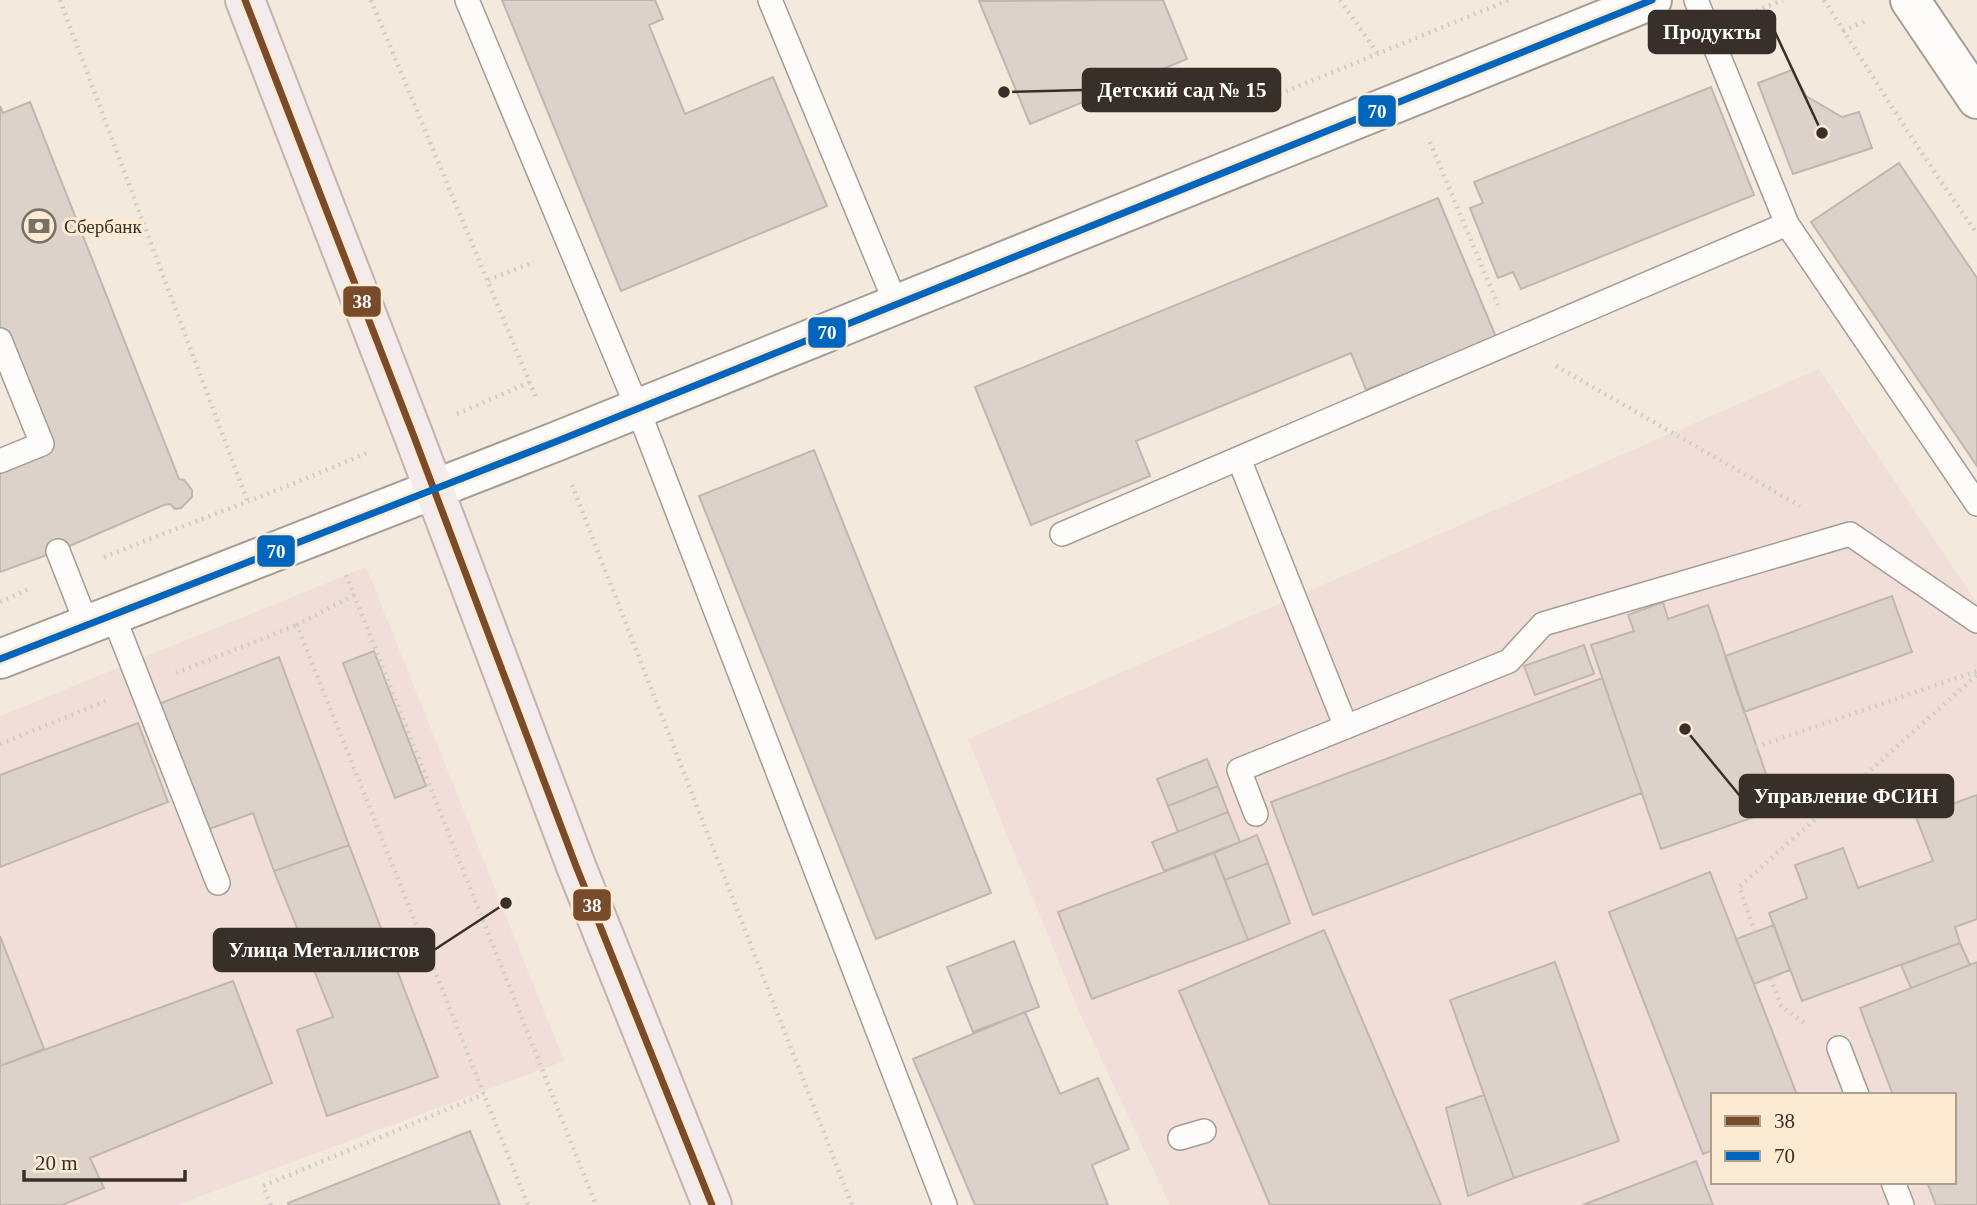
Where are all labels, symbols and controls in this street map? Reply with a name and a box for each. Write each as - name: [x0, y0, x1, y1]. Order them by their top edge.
- callout: Продукты: [1649, 11, 1775, 53]
- text: Продукты: [1663, 20, 1761, 44]
- callout: Детский сад № 15: [1083, 69, 1280, 111]
- text: Детский сад № 15: [1098, 78, 1266, 102]
- line badge: 70: [1357, 94, 1397, 128]
- text: 70: [1368, 101, 1387, 122]
- bank icon: Сбербанк: [20, 207, 58, 245]
- place label: Сбербанк: [64, 216, 143, 237]
- line badge: 38: [342, 285, 382, 318]
- text: 38: [353, 291, 372, 312]
- line badge: 70: [807, 316, 847, 349]
- text: 70: [818, 322, 837, 343]
- line badge: 70: [256, 534, 296, 568]
- text: 70: [267, 541, 286, 562]
- callout: Управление ФСИН: [1740, 775, 1953, 817]
- text: Управление ФСИН: [1754, 784, 1938, 808]
- line badge: 38: [572, 888, 612, 922]
- text: 38: [583, 895, 602, 916]
- callout: Улица Металлистов: [214, 929, 434, 971]
- text: Улица Металлистов: [228, 938, 420, 962]
- legend: [1711, 1093, 1956, 1184]
- text: 38: [1774, 1109, 1795, 1133]
- scale bar: [24, 1138, 186, 1182]
- text: 70: [1774, 1144, 1795, 1168]
- text: 20 m: [35, 1151, 78, 1175]

